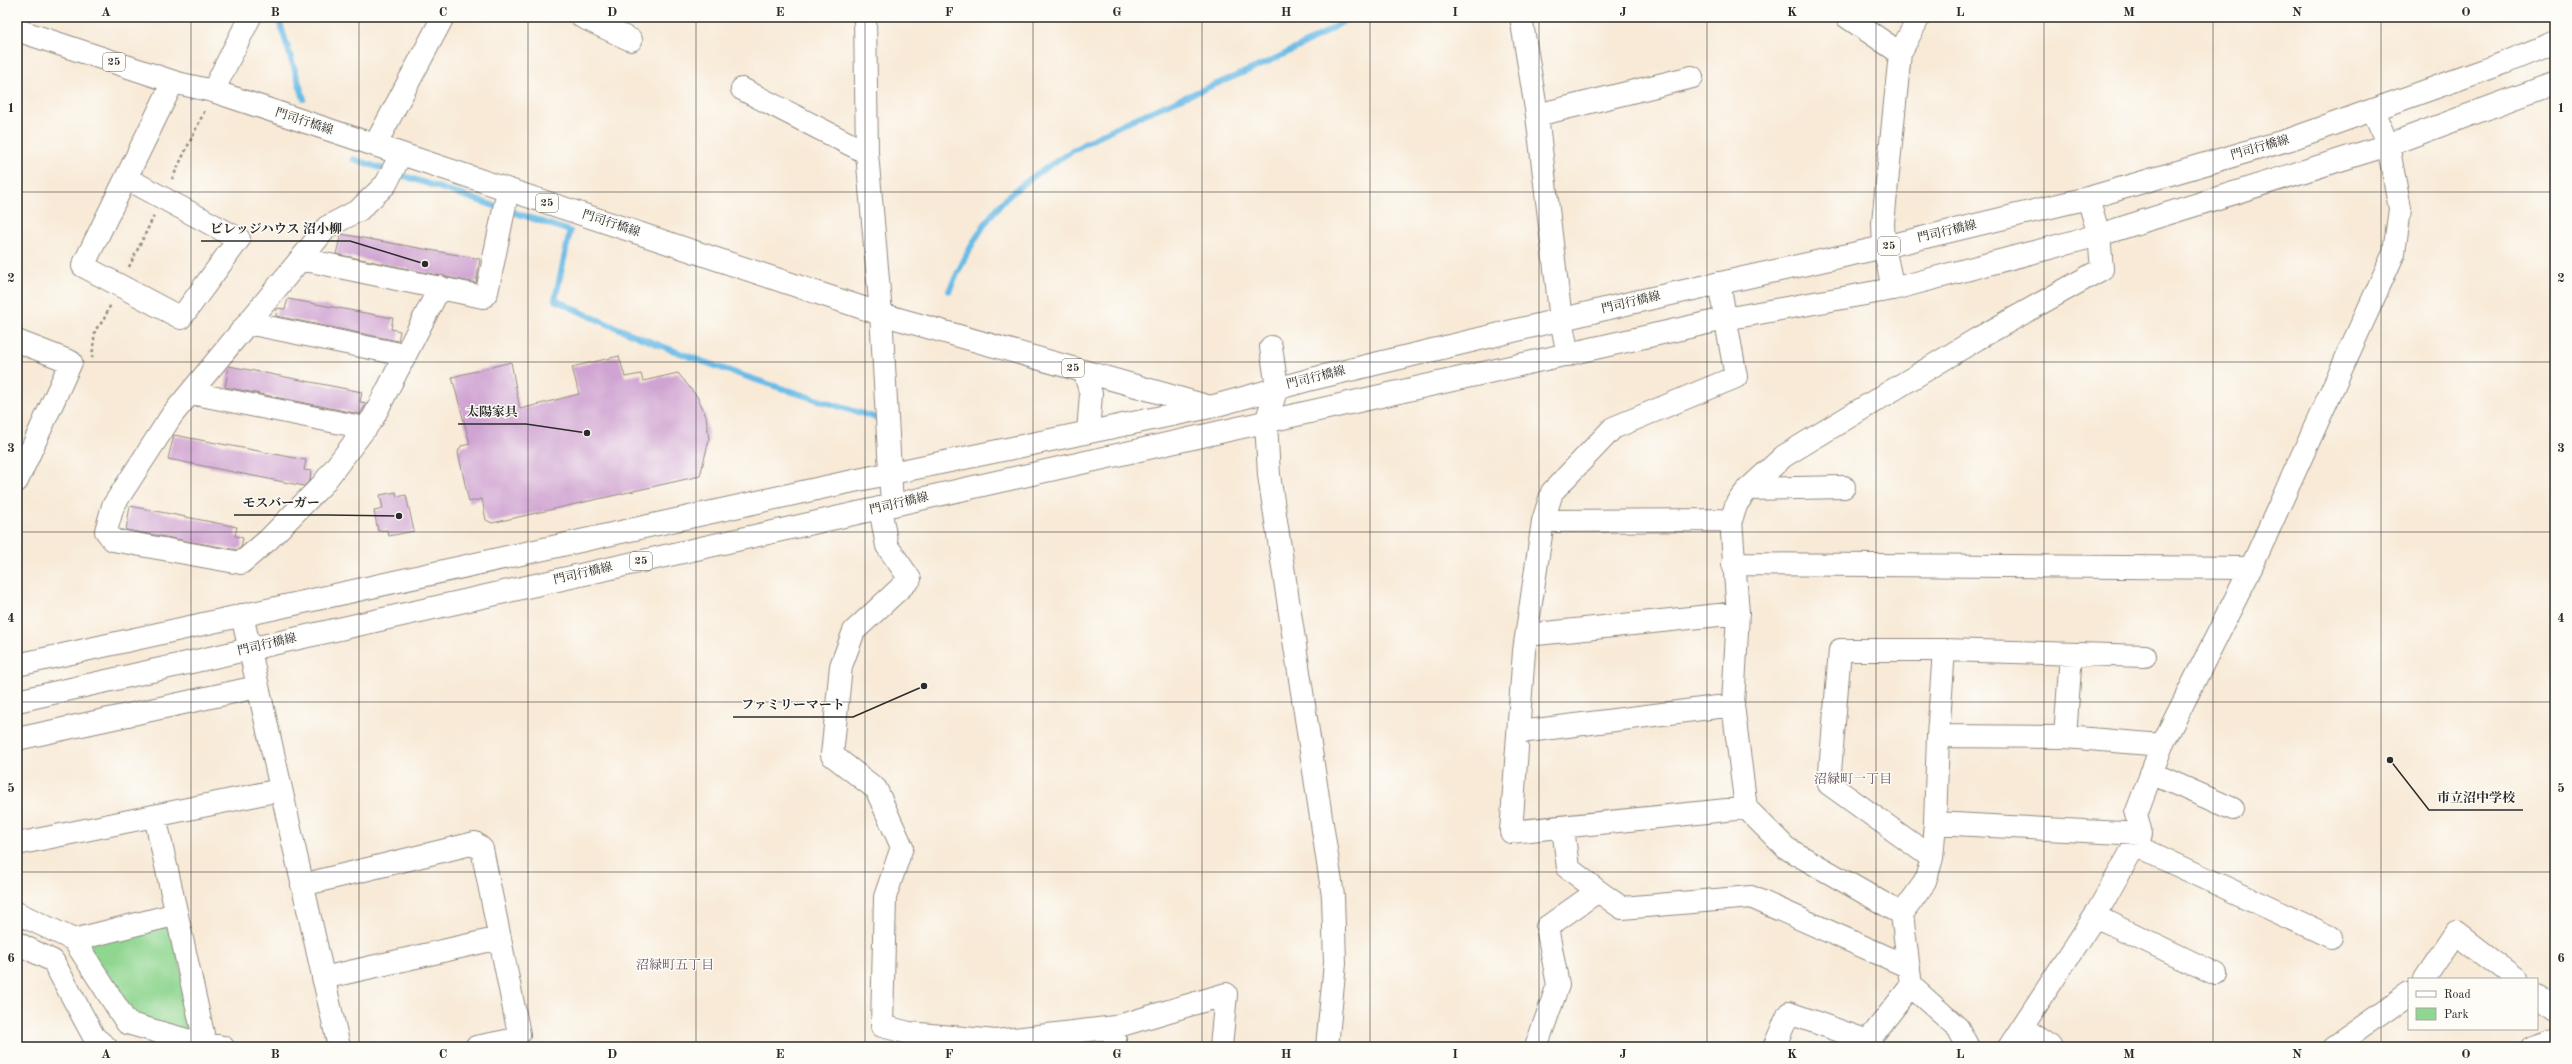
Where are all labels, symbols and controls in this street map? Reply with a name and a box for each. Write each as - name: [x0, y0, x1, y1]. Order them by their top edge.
- text: A: [101, 6, 111, 19]
- text: B: [270, 6, 280, 19]
- text: C: [439, 6, 447, 19]
- text: D: [607, 6, 617, 19]
- text: E: [776, 6, 785, 19]
- text: F: [945, 6, 954, 19]
- text: G: [1112, 6, 1122, 19]
- text: H: [1281, 6, 1292, 19]
- text: I: [1452, 6, 1458, 19]
- text: J: [1619, 6, 1627, 19]
- text: K: [1787, 6, 1797, 19]
- text: L: [1956, 6, 1965, 19]
- text: M: [2123, 6, 2135, 19]
- text: N: [2292, 6, 2302, 19]
- text: O: [2461, 6, 2471, 19]
- road number: 25: [103, 53, 125, 71]
- text: 1: [7, 102, 15, 115]
- text: 1: [2557, 102, 2565, 115]
- street label: 門司行橋線: [274, 105, 335, 137]
- street label: 門司行橋線: [2229, 132, 2290, 162]
- road number: 25: [536, 194, 558, 212]
- street label: 門司行橋線: [581, 207, 642, 239]
- callout: ビレッジハウス 沼小柳: [201, 216, 350, 241]
- street label: 門司行橋線: [1916, 217, 1978, 245]
- text: ビレッジハウス 沼小柳: [210, 221, 342, 236]
- road number: 25: [1878, 237, 1900, 255]
- text: 2: [7, 272, 15, 285]
- text: 2: [2557, 272, 2565, 285]
- street label: 門司行橋線: [1600, 288, 1662, 316]
- road number: 25: [1062, 359, 1084, 377]
- street label: 門司行橋線: [1285, 363, 1347, 391]
- callout: 太陽家具: [458, 399, 526, 424]
- text: 太陽家具: [466, 404, 518, 419]
- text: 3: [7, 442, 15, 455]
- text: 3: [2557, 442, 2565, 455]
- street label: 門司行橋線: [868, 489, 930, 517]
- callout: モスバーガー: [234, 490, 328, 515]
- text: モスバーガー: [242, 496, 320, 510]
- road number: 25: [630, 552, 652, 570]
- street label: 門司行橋線: [552, 559, 614, 587]
- text: 4: [7, 612, 15, 625]
- text: 4: [2557, 612, 2565, 625]
- street label: 門司行橋線: [236, 630, 298, 658]
- callout: ファミリーマート: [733, 692, 853, 717]
- text: ファミリーマート: [741, 698, 845, 712]
- district label: 沼緑町一丁目: [1814, 772, 1892, 786]
- text: 5: [7, 782, 15, 795]
- text: 5: [2557, 782, 2565, 795]
- callout: 市立沼中学校: [2429, 785, 2523, 810]
- text: 市立沼中学校: [2437, 790, 2516, 805]
- text: 6: [7, 952, 15, 965]
- text: 6: [2557, 952, 2565, 965]
- district label: 沼緑町五丁目: [636, 958, 714, 972]
- legend: [2408, 978, 2538, 1030]
- text: Road: [2444, 989, 2471, 1001]
- text: Park: [2444, 1009, 2469, 1021]
- text: A: [101, 1048, 111, 1061]
- text: B: [270, 1048, 280, 1061]
- text: C: [439, 1048, 447, 1061]
- text: D: [607, 1048, 617, 1061]
- text: E: [776, 1048, 785, 1061]
- text: F: [945, 1048, 954, 1061]
- text: G: [1112, 1048, 1122, 1061]
- text: H: [1281, 1048, 1292, 1061]
- text: I: [1452, 1048, 1458, 1061]
- text: J: [1619, 1048, 1627, 1061]
- text: K: [1787, 1048, 1797, 1061]
- text: L: [1956, 1048, 1965, 1061]
- text: M: [2123, 1048, 2135, 1061]
- text: N: [2292, 1048, 2302, 1061]
- text: O: [2461, 1048, 2471, 1061]

